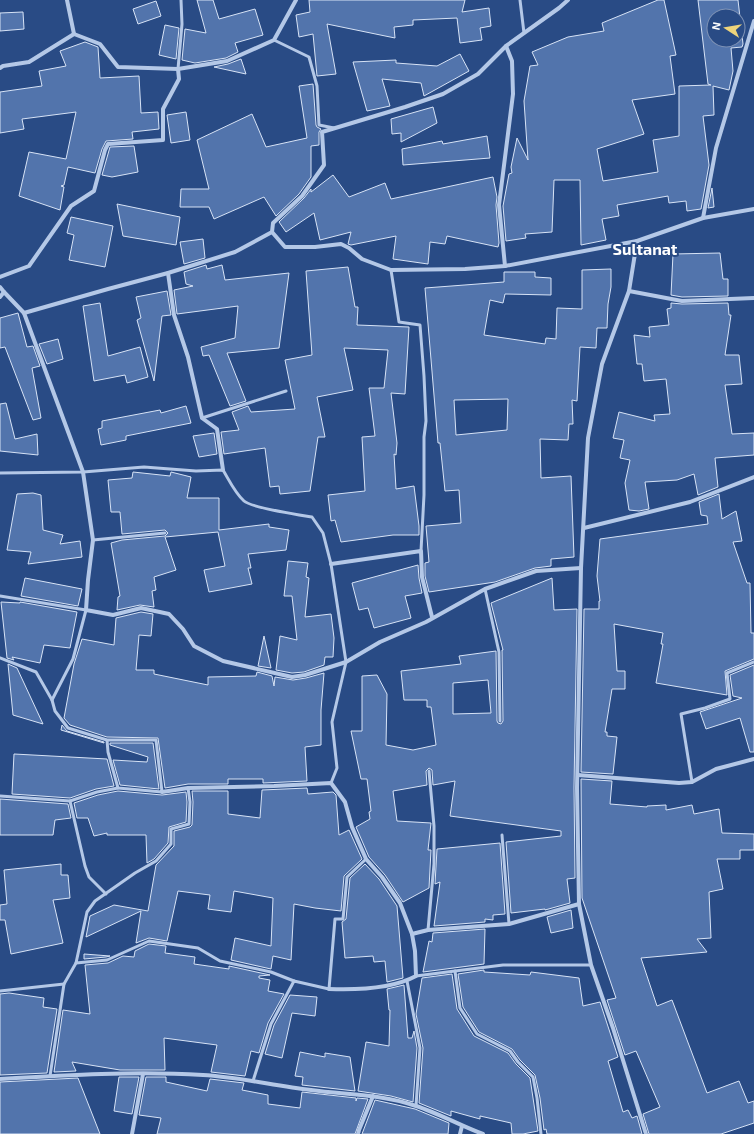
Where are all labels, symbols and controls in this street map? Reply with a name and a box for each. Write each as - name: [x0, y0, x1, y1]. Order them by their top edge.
- north arrow: [706, 8, 746, 48]
- text: N: [709, 21, 723, 31]
- district label: Sultanat: [613, 239, 678, 258]

